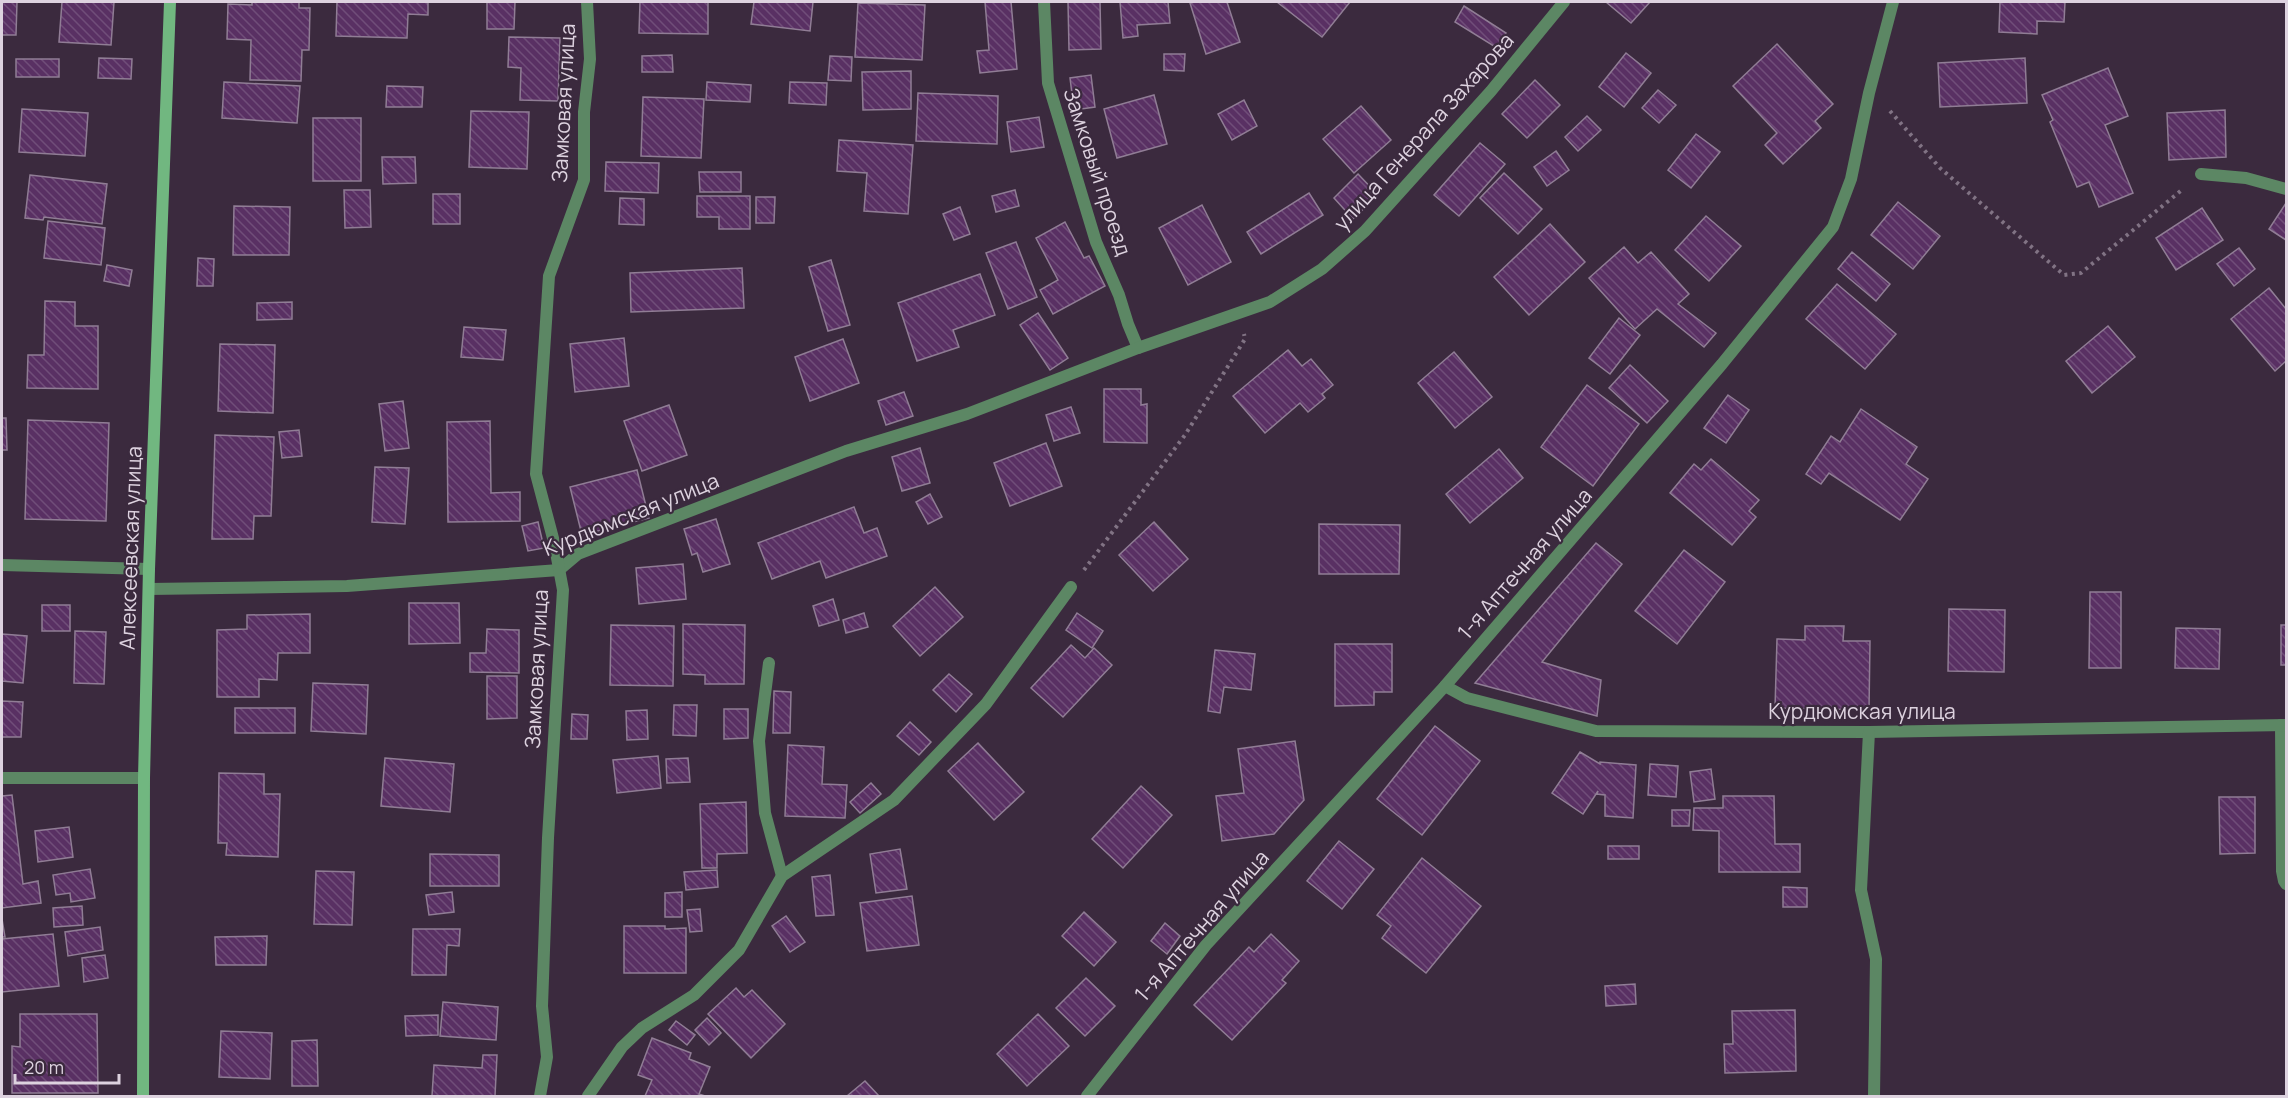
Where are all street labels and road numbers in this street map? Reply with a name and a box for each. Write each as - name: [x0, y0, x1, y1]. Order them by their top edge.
- street label: Замковая улица: [545, 23, 581, 183]
- street label: улица Генерала Захарова: [1327, 27, 1519, 236]
- street label: Замковый проезд: [1058, 84, 1138, 259]
- street label: Алексеевская улица: [112, 445, 148, 650]
- street label: Курдюмская улица: [538, 466, 723, 562]
- street label: 1-я Аптечная улица: [1451, 482, 1598, 645]
- street label: Замковая улица: [518, 589, 554, 749]
- street label: Курдюмская улица: [1768, 697, 1956, 725]
- street label: 1-я Аптечная улица: [1128, 844, 1275, 1007]

